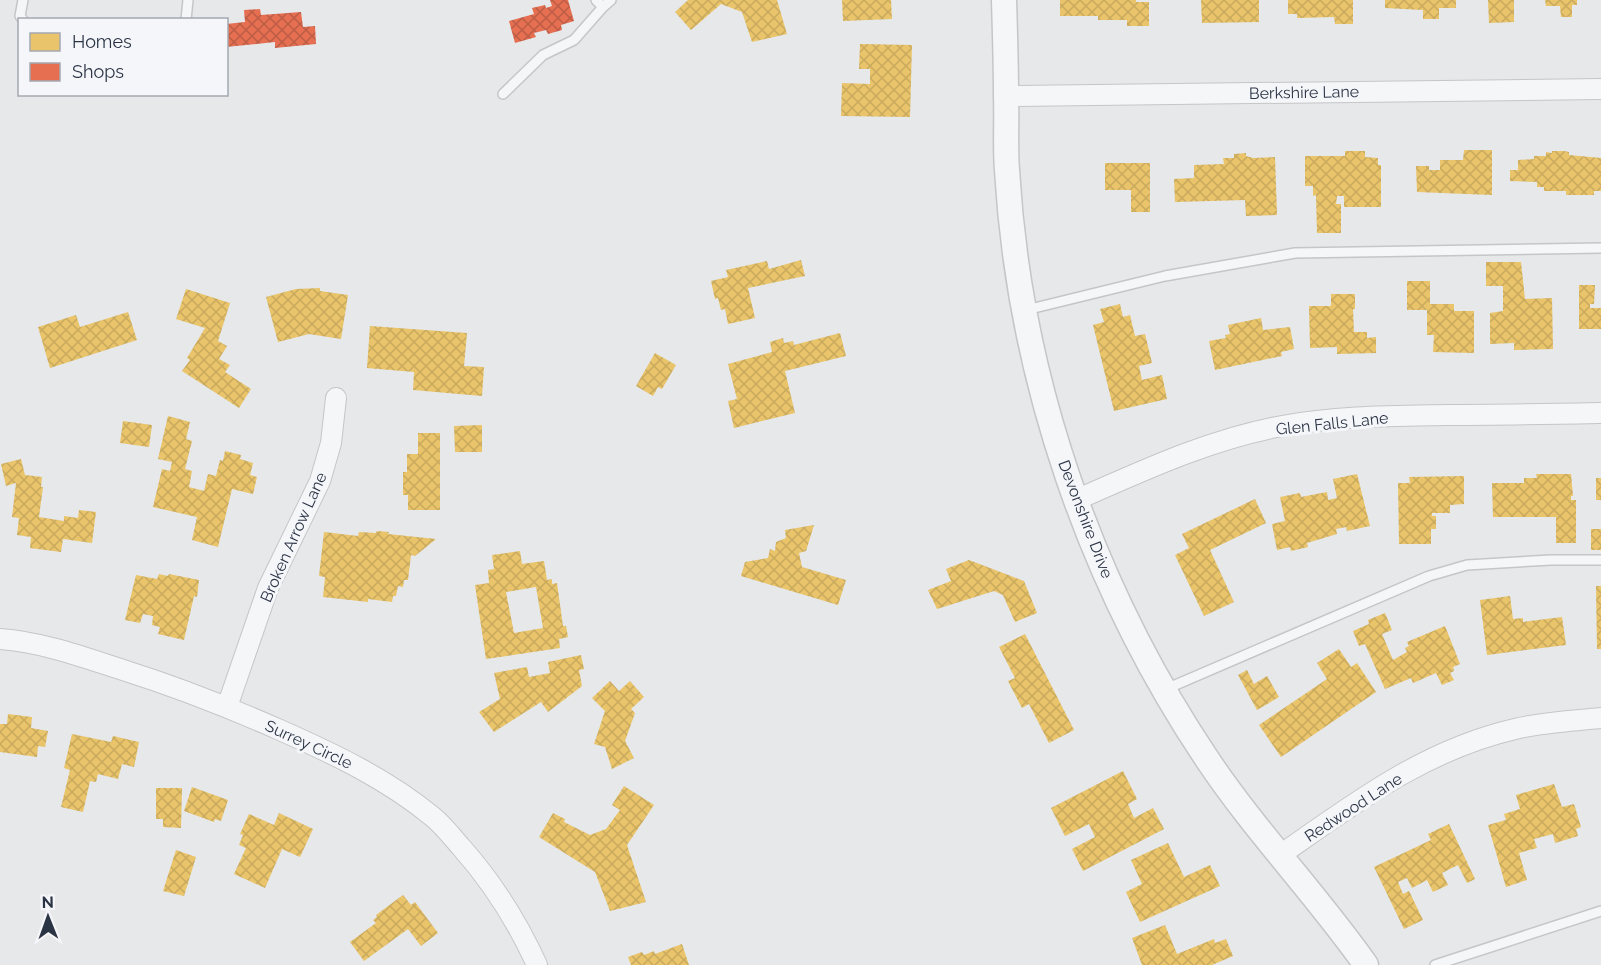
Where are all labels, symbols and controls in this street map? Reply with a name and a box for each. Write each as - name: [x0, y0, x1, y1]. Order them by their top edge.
- legend: [18, 18, 228, 96]
- text: Homes: [72, 31, 132, 52]
- text: Shops: [72, 61, 124, 82]
- street label: Berkshire Lane: [1249, 82, 1359, 103]
- street label: Glen Falls Lane: [1275, 408, 1389, 439]
- street label: Devonshire Drive: [1054, 457, 1117, 581]
- street label: Broken Arrow Lane: [256, 469, 331, 605]
- street label: Surrey Circle: [262, 716, 355, 773]
- street label: Redwood Lane: [1301, 769, 1405, 846]
- north arrow: [18, 887, 78, 947]
- text: N: [41, 893, 54, 912]

